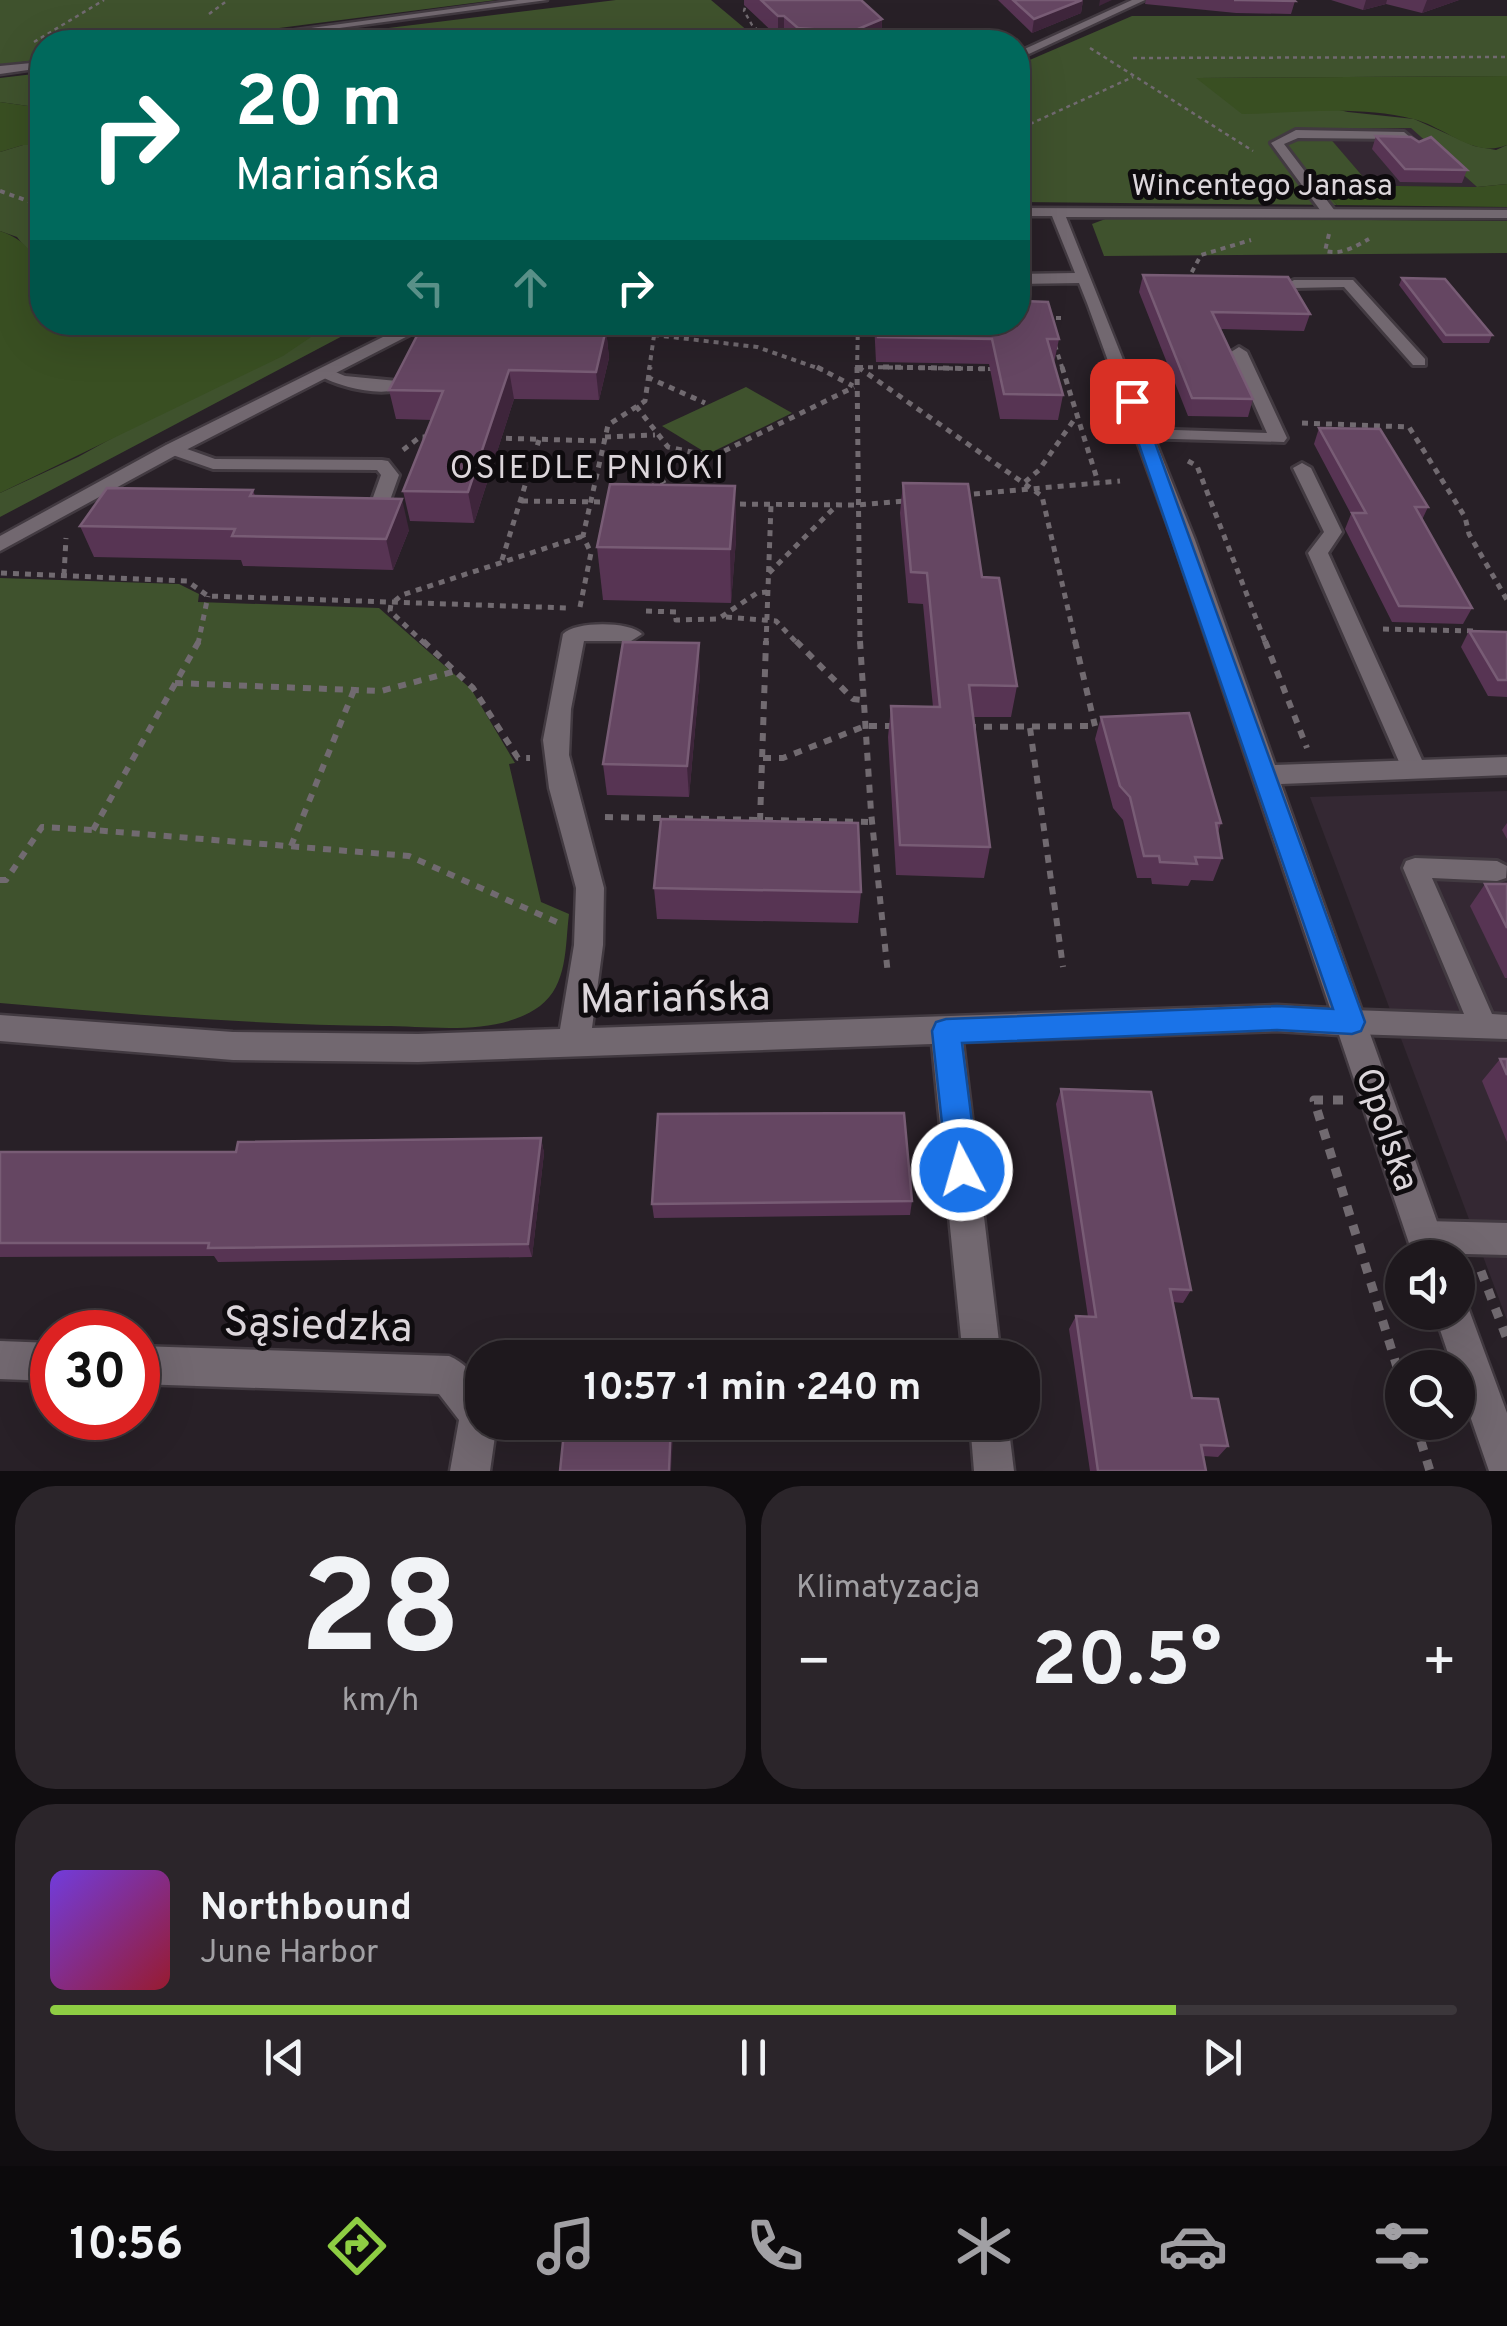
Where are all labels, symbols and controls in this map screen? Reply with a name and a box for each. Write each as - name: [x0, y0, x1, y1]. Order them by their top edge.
- text: 20 m: [235, 62, 403, 151]
- icon: right: [70, 70, 200, 200]
- text: Mariańska: [235, 149, 440, 206]
- street label: Wincentego Janasa: [1131, 169, 1393, 206]
- icon: left: [398, 260, 453, 315]
- icon: ahead: [503, 260, 558, 315]
- icon: right: [608, 260, 663, 315]
- pin: [1090, 359, 1175, 444]
- icon: arrive: [1105, 374, 1160, 429]
- district label: OSIEDLE PNIOKI: [450, 450, 726, 490]
- street label: Mariańska: [579, 972, 771, 1029]
- street label: Opolska: [1344, 1063, 1427, 1197]
- position arrow: [910, 1118, 1014, 1222]
- map controls: [1385, 1240, 1475, 1440]
- button: sound: [1385, 1240, 1475, 1330]
- street label: Sąsiedzka: [222, 1298, 413, 1357]
- speed limit sign: 30: [30, 1310, 160, 1440]
- button: search: [1385, 1350, 1475, 1440]
- text: 10:57 · 1 min · 240 m: [584, 1365, 921, 1414]
- text: 28: [300, 1534, 461, 1699]
- text: Klimatyzacja: [796, 1569, 980, 1609]
- text: 20.5°: [1031, 1617, 1222, 1712]
- text: −: [796, 1630, 831, 1700]
- text: +: [1422, 1630, 1457, 1700]
- text: km/h: [342, 1682, 419, 1722]
- text: Northbound: [200, 1885, 412, 1934]
- text: June Harbor: [200, 1934, 379, 1974]
- icon: previous: [257, 2030, 312, 2085]
- icon: pause: [726, 2030, 781, 2085]
- icon: next: [1195, 2030, 1250, 2085]
- icon: directions: [322, 2211, 392, 2281]
- icon: music: [531, 2211, 601, 2281]
- icon: phone: [740, 2211, 810, 2281]
- icon: climate: [949, 2211, 1019, 2281]
- icon: car: [1158, 2211, 1228, 2281]
- icon: filters: [1367, 2211, 1437, 2281]
- text: 10:56: [70, 2218, 183, 2275]

